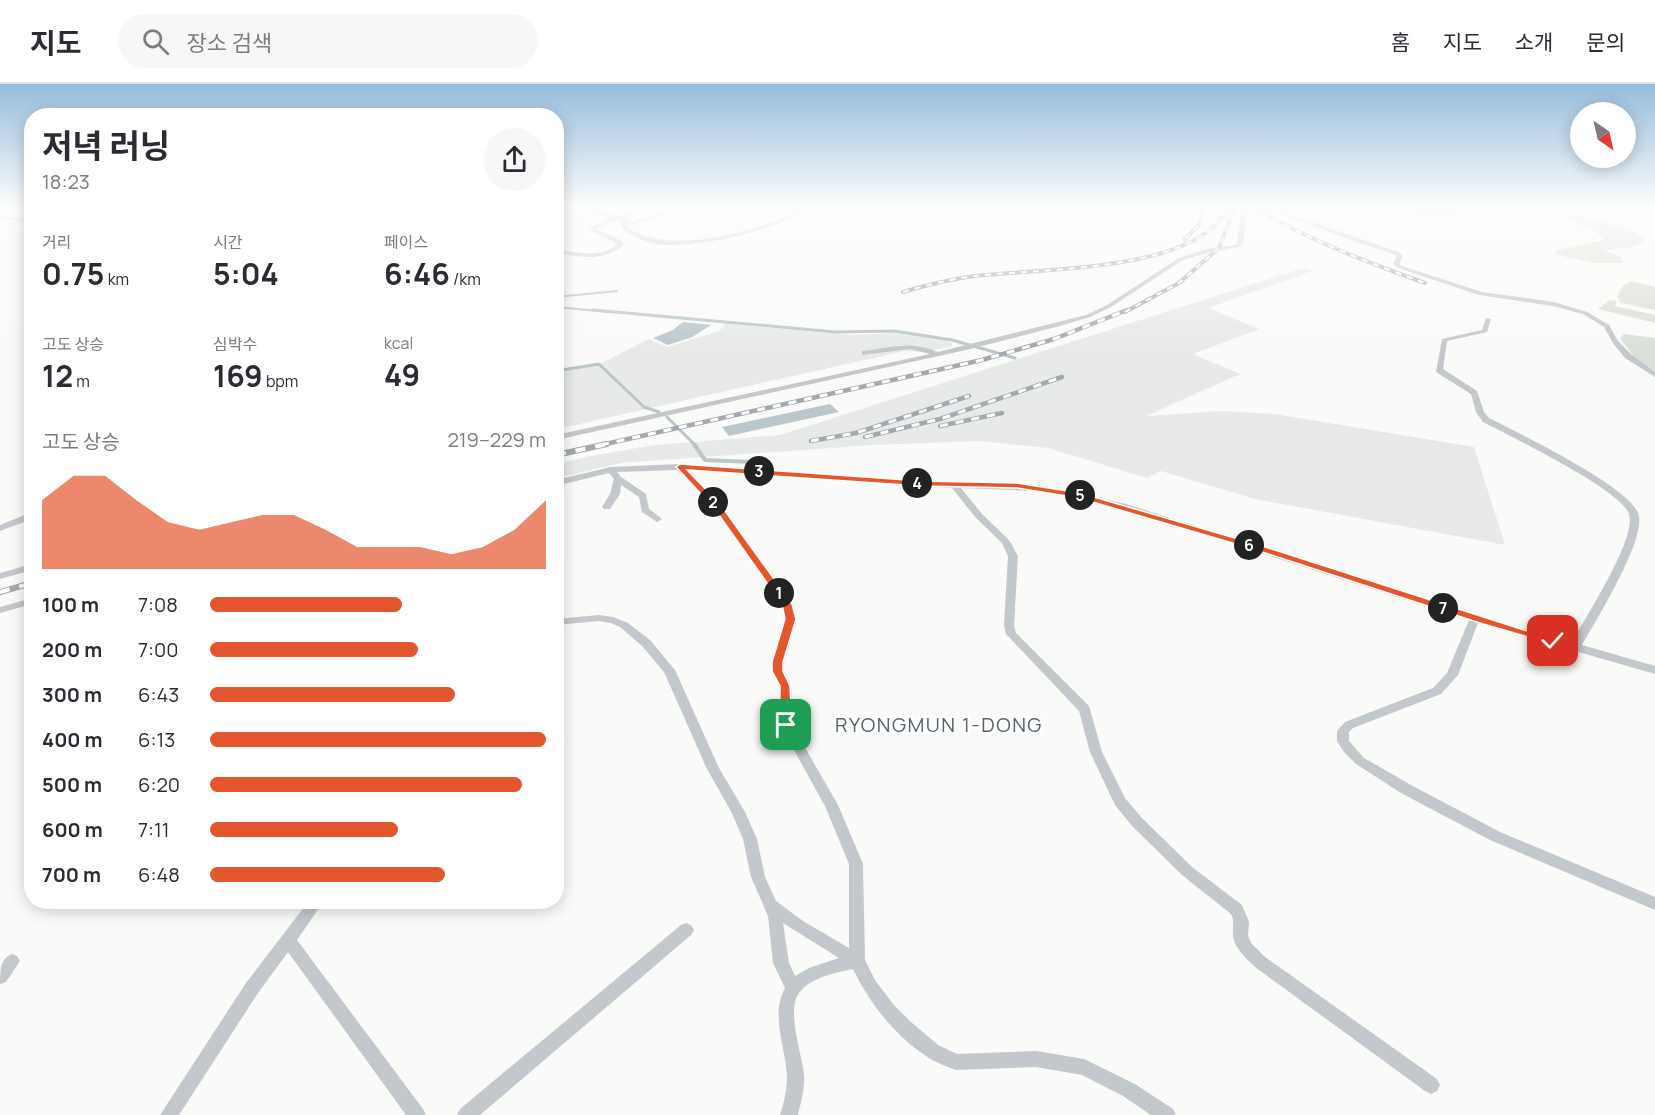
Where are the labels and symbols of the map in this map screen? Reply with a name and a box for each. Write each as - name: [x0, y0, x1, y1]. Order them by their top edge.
- north arrow: [1570, 102, 1636, 168]
- pin: 3: [744, 456, 774, 486]
- pin: 4: [902, 468, 932, 498]
- pin: 5: [1065, 480, 1095, 510]
- pin: 2: [698, 487, 728, 517]
- pin: 6: [1234, 530, 1264, 560]
- pin: 1: [764, 578, 794, 608]
- pin: 7: [1428, 593, 1458, 623]
- pin: [1527, 615, 1578, 666]
- pin: [760, 699, 811, 750]
- district label: RYONGMUN 1-DONG: [835, 711, 1043, 738]

